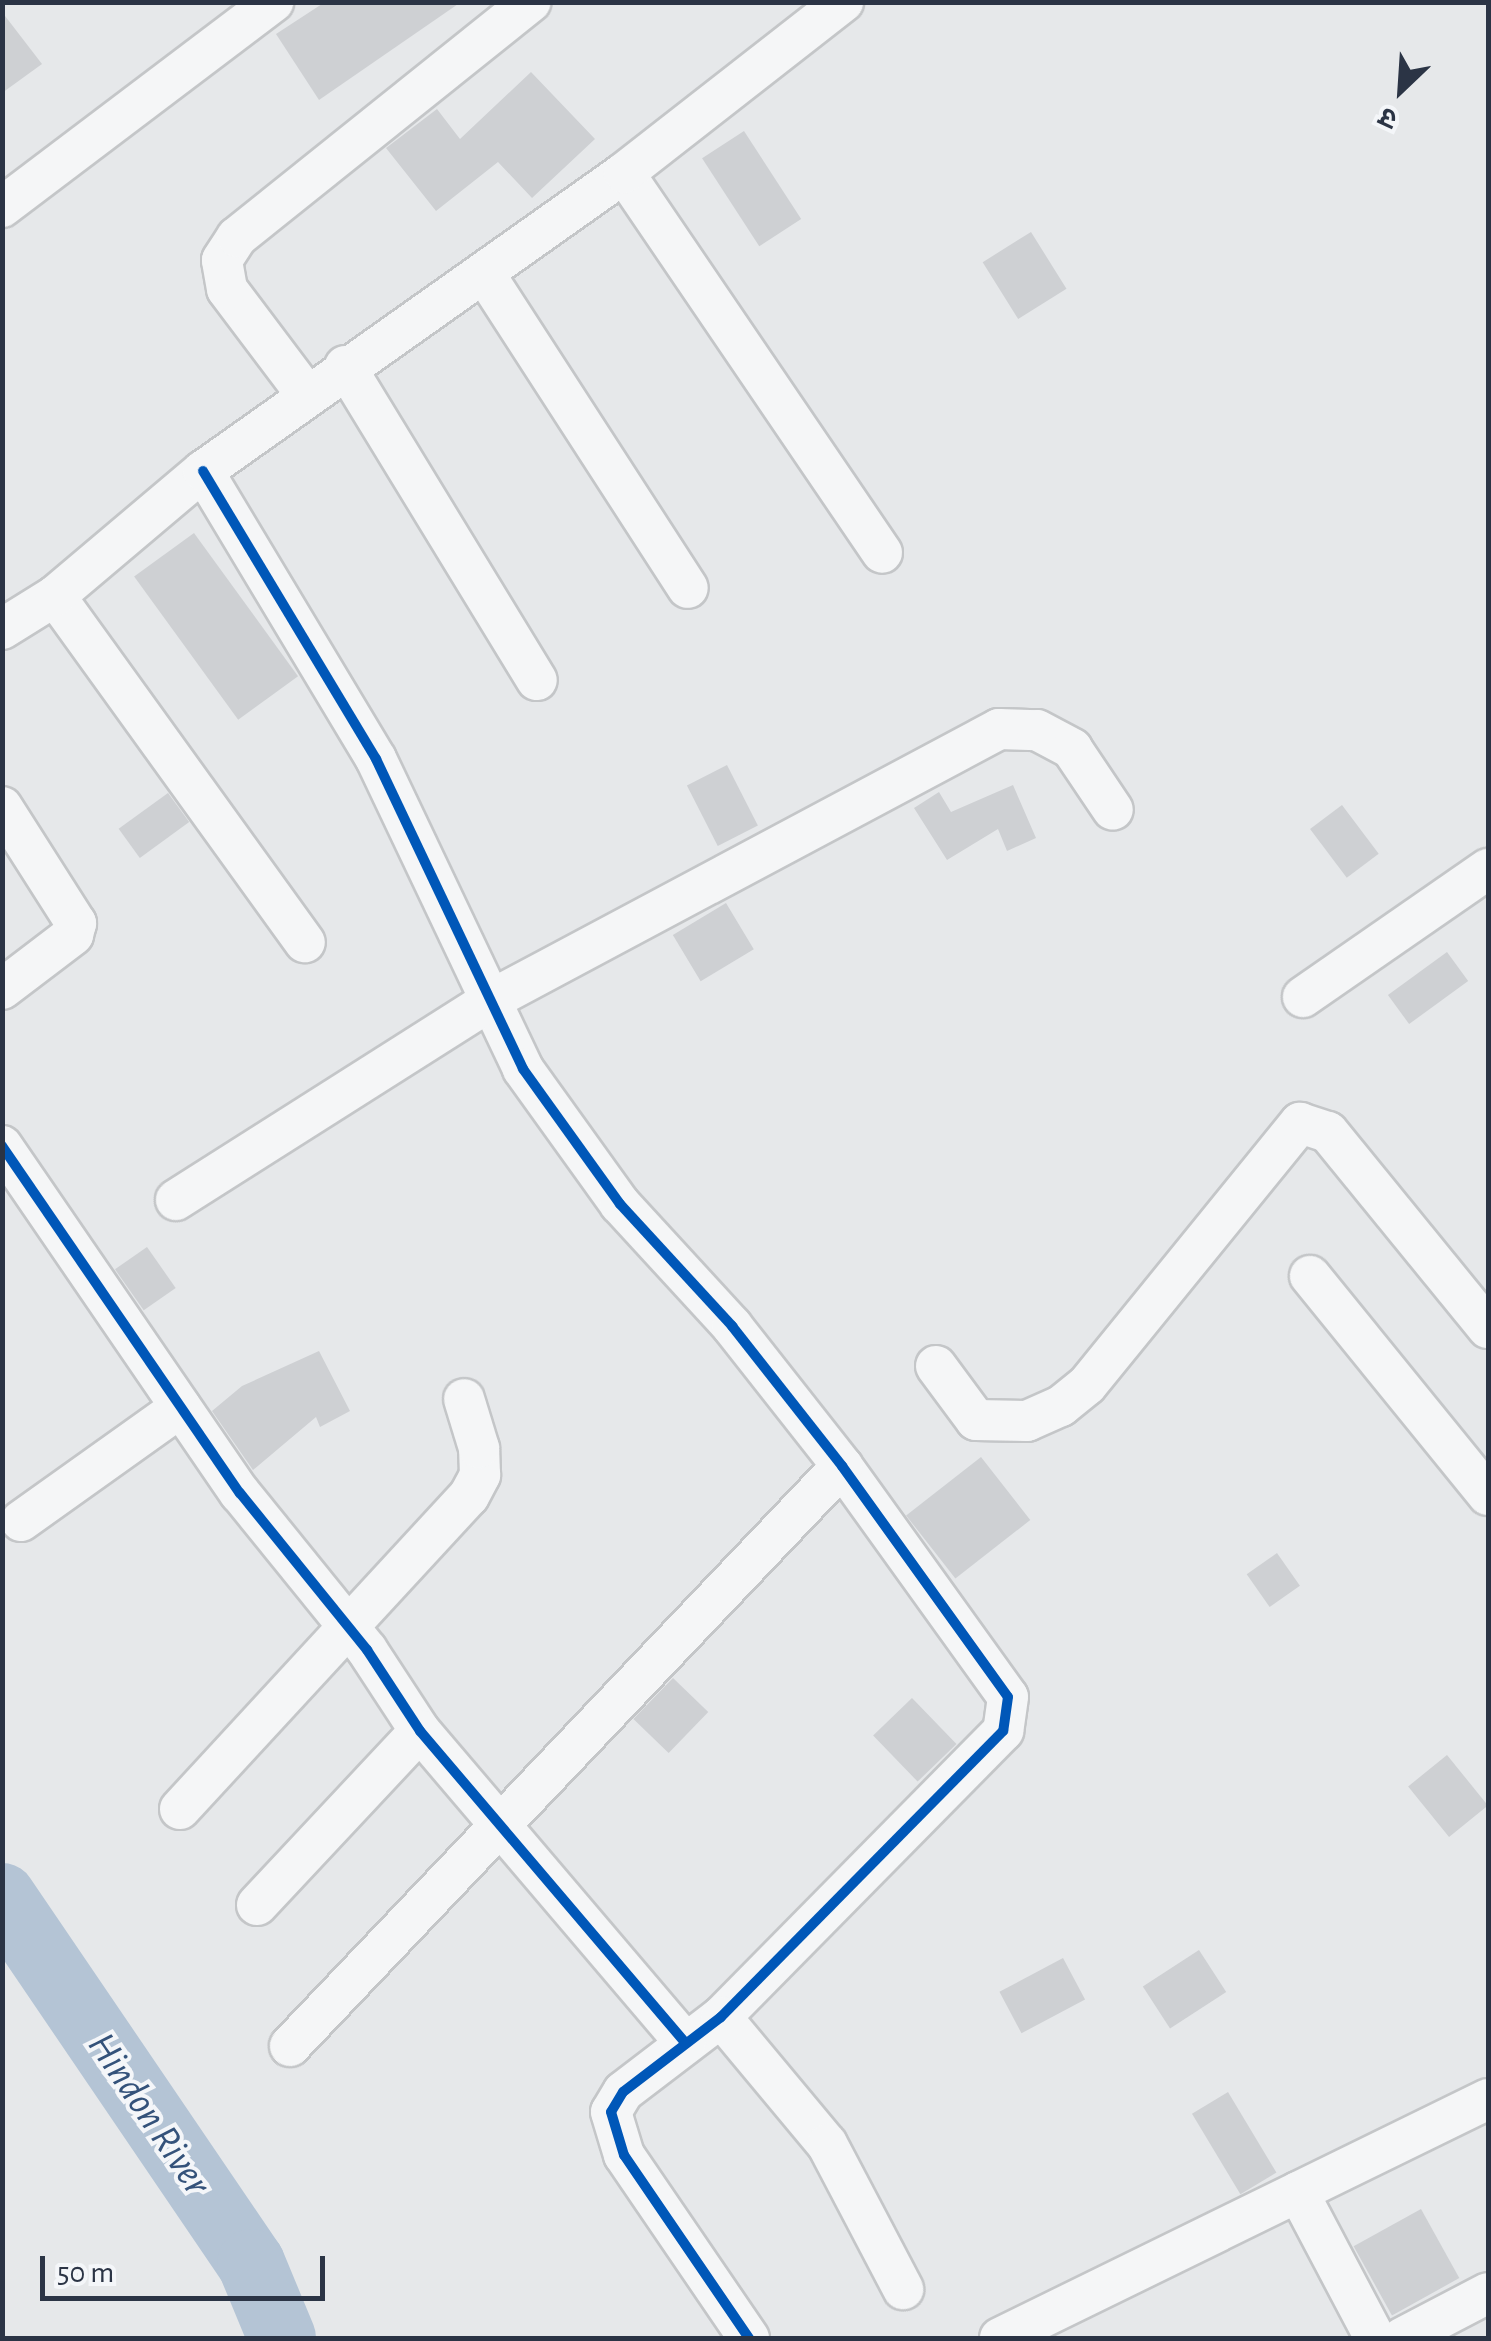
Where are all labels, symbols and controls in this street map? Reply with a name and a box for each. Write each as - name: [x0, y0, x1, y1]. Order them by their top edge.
- north arrow: [1351, 40, 1451, 140]
- text: उ: [1375, 101, 1402, 133]
- water label: Hindon River: [77, 2024, 221, 2204]
- scale bar: [45, 2236, 330, 2298]
- text: 50 m: [57, 2258, 114, 2288]

